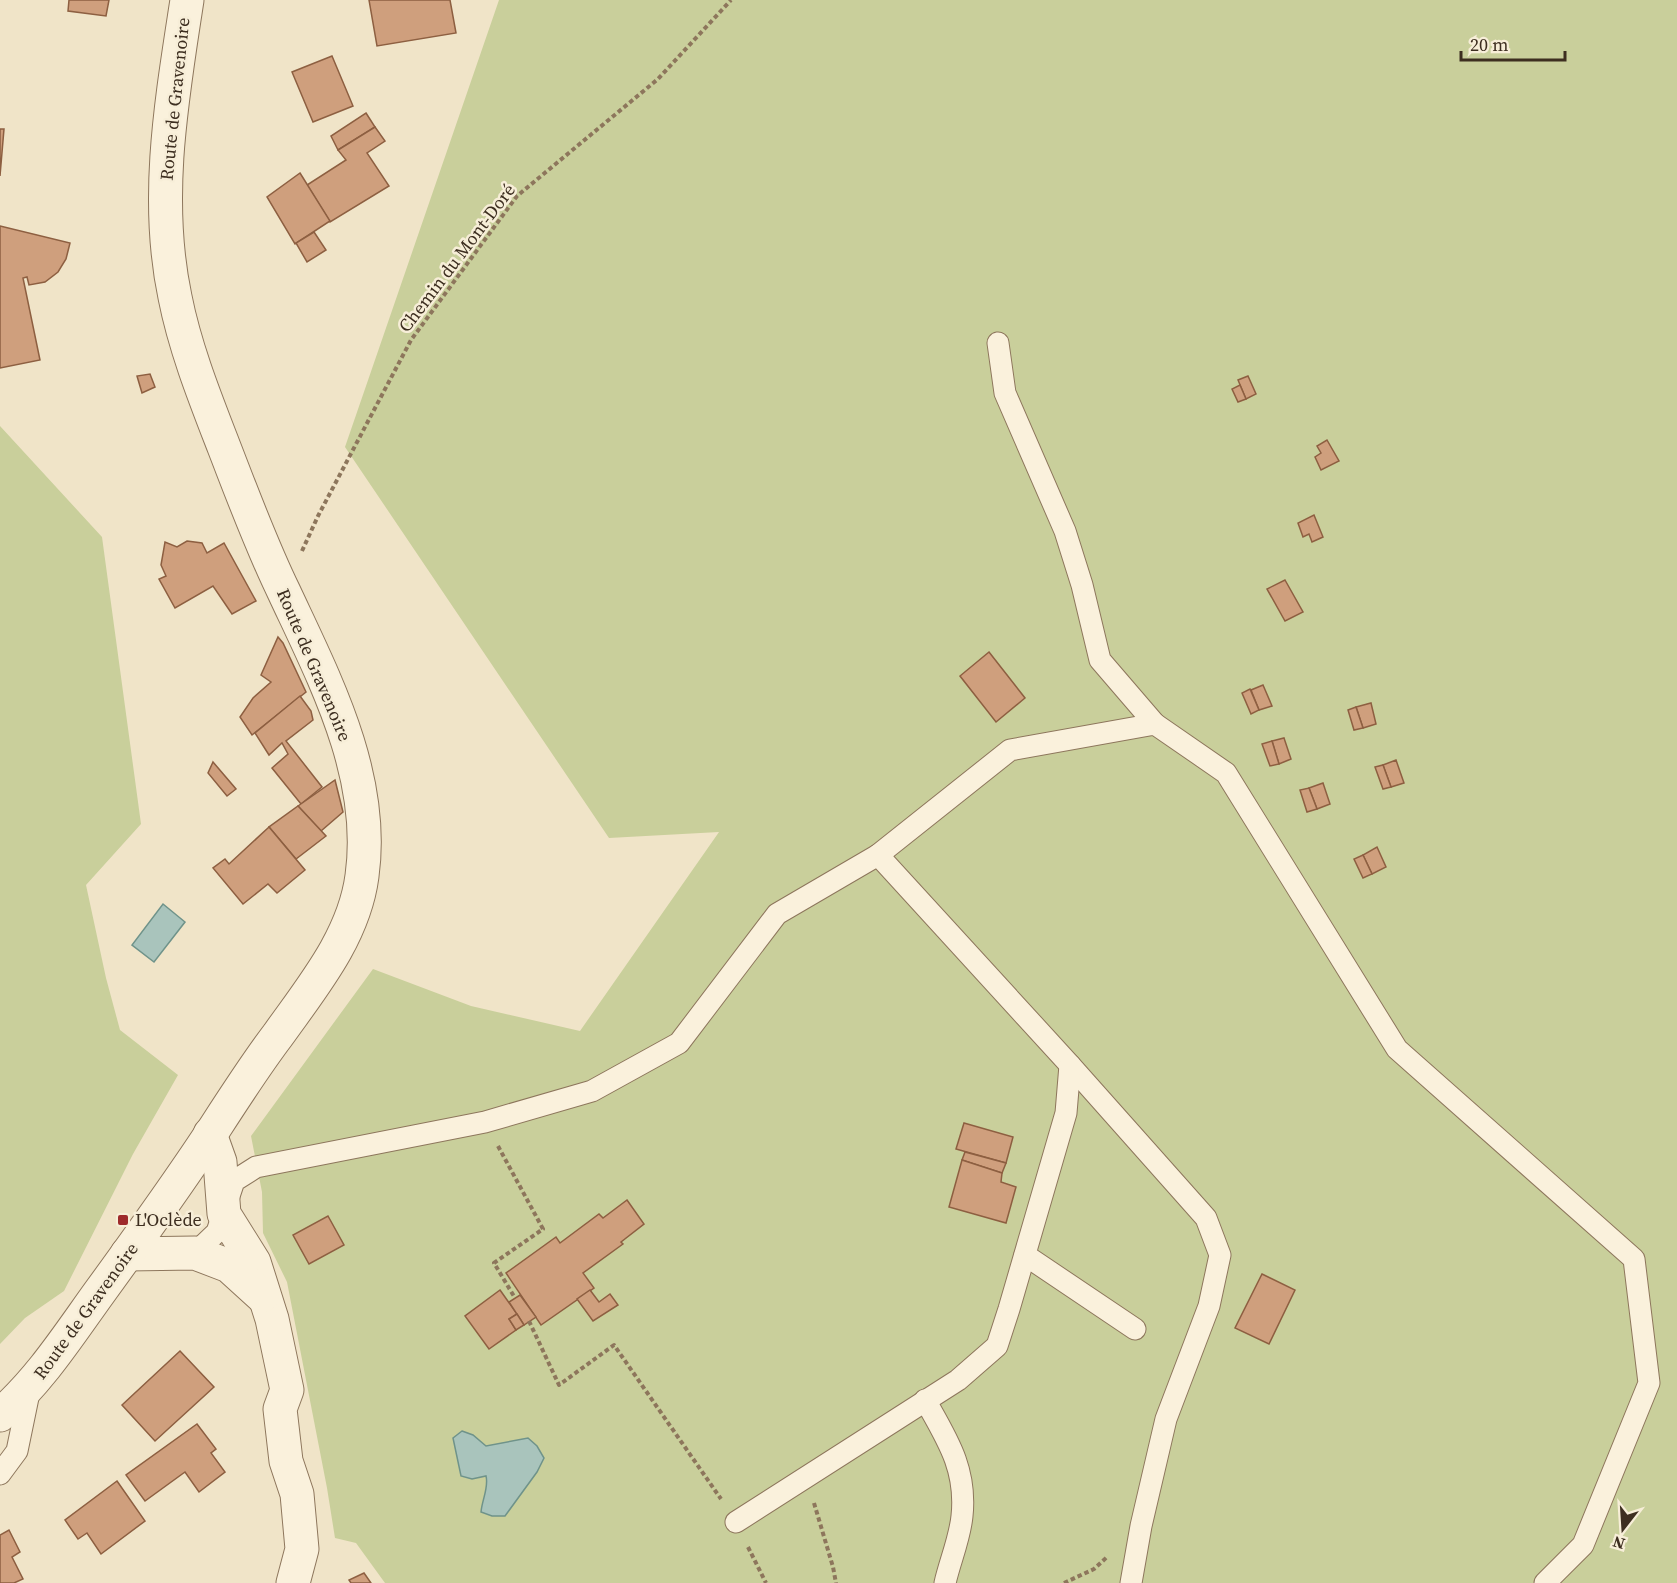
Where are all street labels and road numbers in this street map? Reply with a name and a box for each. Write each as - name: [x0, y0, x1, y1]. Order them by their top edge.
- street label: Route de Gravenoire: [154, 16, 195, 182]
- street label: Chemin du Mont-Doré: [392, 178, 521, 337]
- street label: Route de Gravenoire: [271, 585, 358, 745]
- street label: Route de Gravenoire: [27, 1237, 144, 1384]

